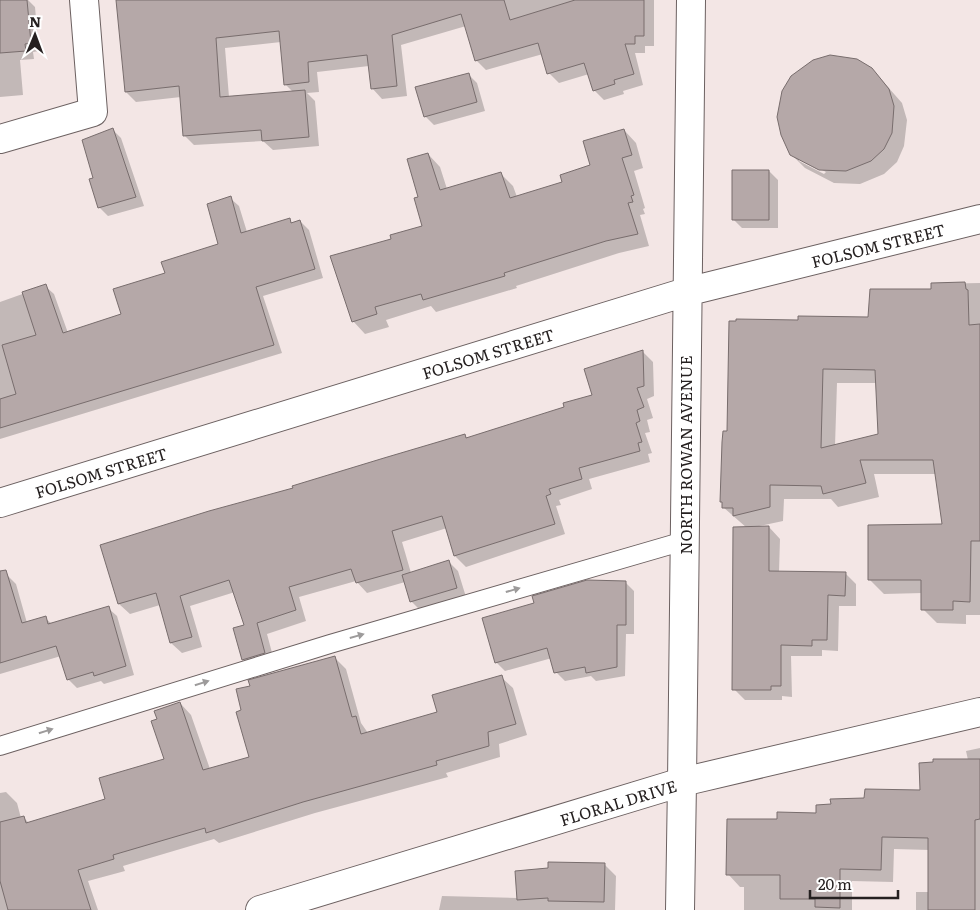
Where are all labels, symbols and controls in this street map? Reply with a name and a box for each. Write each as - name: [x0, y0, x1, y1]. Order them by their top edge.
- north arrow: [10, 10, 60, 60]
- text: N: [29, 11, 42, 31]
- street label: FOLSOM STREET: [809, 217, 947, 273]
- street label: FOLSOM STREET: [419, 321, 557, 384]
- street label: NORTH ROWAN AVENUE: [673, 355, 697, 555]
- street label: FOLSOM STREET: [32, 440, 170, 503]
- one-way arrow: [506, 585, 521, 593]
- one-way arrow: [350, 632, 365, 640]
- one-way arrow: [194, 678, 209, 686]
- one-way arrow: [39, 727, 54, 734]
- street label: FLORAL DRIVE: [557, 773, 679, 831]
- scale bar: [810, 868, 898, 900]
- text: 20 m: [818, 872, 852, 895]

